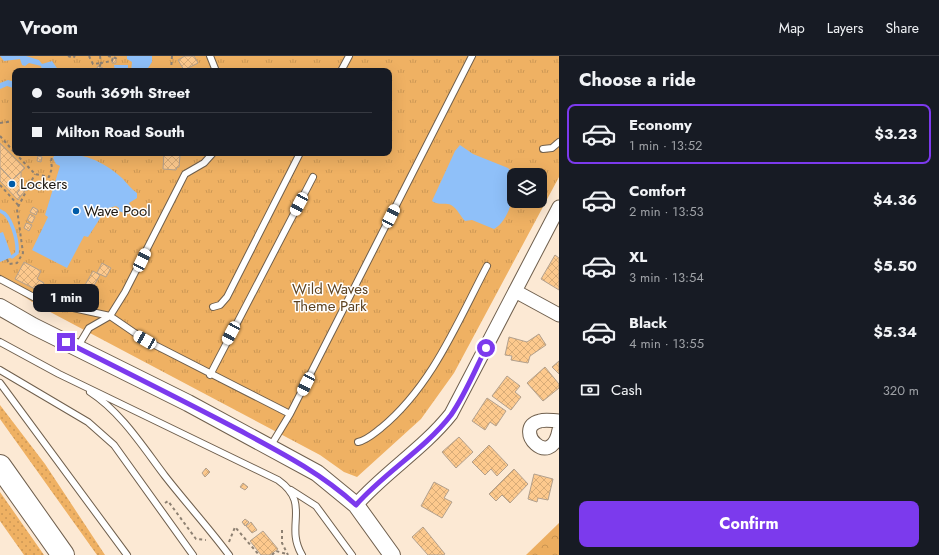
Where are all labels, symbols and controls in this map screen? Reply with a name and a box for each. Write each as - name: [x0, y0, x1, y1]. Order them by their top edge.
- text: Vroom: [20, 14, 78, 41]
- text: Map: [779, 18, 805, 38]
- text: Layers: [827, 18, 863, 38]
- text: Share: [885, 18, 919, 38]
- text: Choose a ride: [579, 67, 696, 93]
- text: South 369th Street: [56, 82, 190, 104]
- text: Economy: [629, 114, 692, 136]
- icon: car: [581, 116, 617, 152]
- text: Milton Road South: [56, 121, 185, 143]
- text: $3.23: [875, 123, 917, 145]
- text: 1 min · 13:52: [629, 136, 702, 155]
- map controls: [507, 168, 547, 208]
- button: layers: [507, 168, 547, 208]
- place label: Lockers: [20, 173, 67, 195]
- marker: Lockers: [7, 179, 17, 189]
- text: Comfort: [629, 180, 686, 202]
- icon: car: [581, 182, 617, 218]
- text: $4.36: [873, 189, 917, 211]
- car: [288, 191, 310, 217]
- place label: Wave Pool: [84, 200, 151, 222]
- text: 2 min · 13:53: [629, 202, 704, 221]
- car: [380, 203, 402, 229]
- marker: Wave Pool: [71, 206, 81, 216]
- text: XL: [629, 246, 647, 268]
- car: [131, 247, 153, 273]
- icon: car: [581, 248, 617, 284]
- text: $5.50: [874, 255, 917, 277]
- text: 3 min · 13:54: [629, 268, 704, 287]
- park label: Wild Waves Theme Park: [292, 278, 368, 317]
- callout: 1 min: [33, 284, 99, 312]
- text: 1 min: [50, 288, 82, 307]
- text: Black: [629, 312, 667, 334]
- icon: car: [581, 314, 617, 350]
- car: [220, 320, 242, 346]
- text: $5.34: [873, 321, 917, 343]
- car: [132, 329, 158, 351]
- route end: [57, 333, 75, 351]
- text: 4 min · 13:55: [629, 334, 704, 353]
- route start: [477, 339, 495, 357]
- car: [295, 371, 317, 397]
- icon: cash: [579, 379, 601, 401]
- text: Cash: [611, 379, 642, 401]
- text: 320 m: [883, 381, 919, 400]
- button: Confirm: [579, 501, 919, 547]

